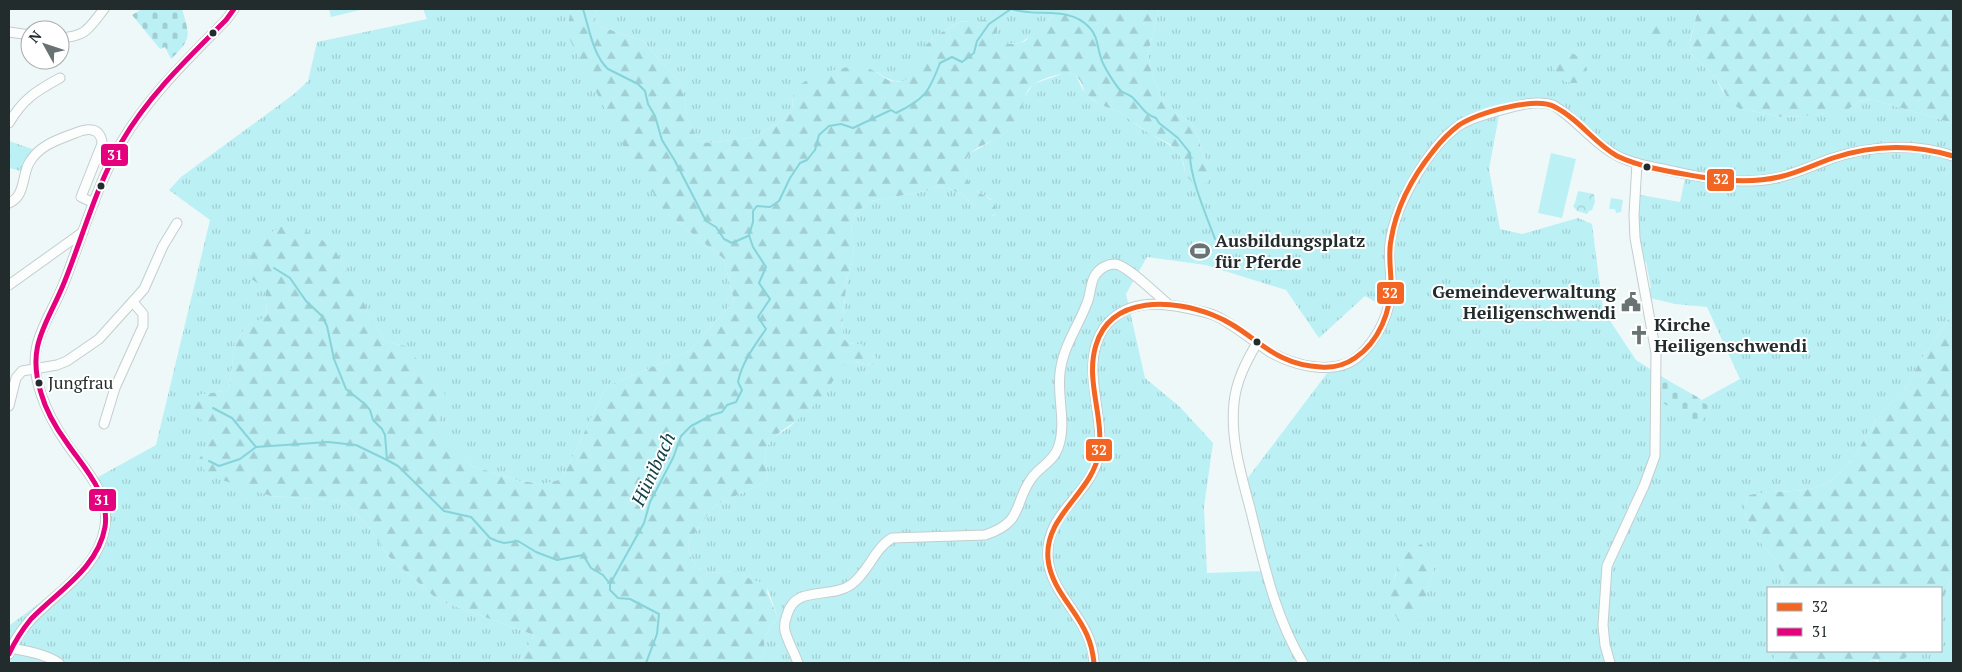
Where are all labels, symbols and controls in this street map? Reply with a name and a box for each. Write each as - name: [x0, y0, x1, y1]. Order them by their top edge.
- north arrow: [20, 20, 70, 70]
- text: N: [24, 26, 46, 46]
- unlabelled marker: [208, 28, 218, 38]
- line badge: 31: [100, 143, 129, 167]
- text: 31: [107, 145, 123, 164]
- unlabelled marker: [1642, 162, 1652, 172]
- line badge: 32: [1706, 168, 1735, 192]
- text: 32: [1713, 169, 1729, 188]
- unlabelled marker: [96, 181, 106, 191]
- place label: Ausbildungsplatz für Pferde: [1215, 228, 1365, 273]
- sports icon: Ausbildungsplatz für Pferde: [1189, 240, 1211, 262]
- place label: Gemeindeverwaltung Heiligenschwendi: [1432, 279, 1617, 324]
- line badge: 32: [1376, 281, 1405, 305]
- text: 32: [1382, 283, 1398, 302]
- public building icon: Gemeindeverwaltung Heiligenschwendi: [1620, 291, 1642, 313]
- place label: Kirche Heiligenschwendi: [1654, 312, 1807, 357]
- church icon: Kirche Heiligenschwendi: [1628, 324, 1650, 346]
- unlabelled marker: [1252, 337, 1262, 347]
- place label: Jungfrau: [48, 371, 114, 394]
- marker: Jungfrau: [34, 378, 44, 388]
- water label: Hünibach: [624, 428, 680, 510]
- line badge: 32: [1085, 438, 1113, 462]
- text: 32: [1091, 440, 1107, 459]
- line badge: 31: [88, 488, 117, 512]
- text: 31: [94, 490, 110, 509]
- legend: [1767, 587, 1942, 652]
- text: 32: [1812, 596, 1828, 616]
- text: 31: [1812, 621, 1828, 641]

